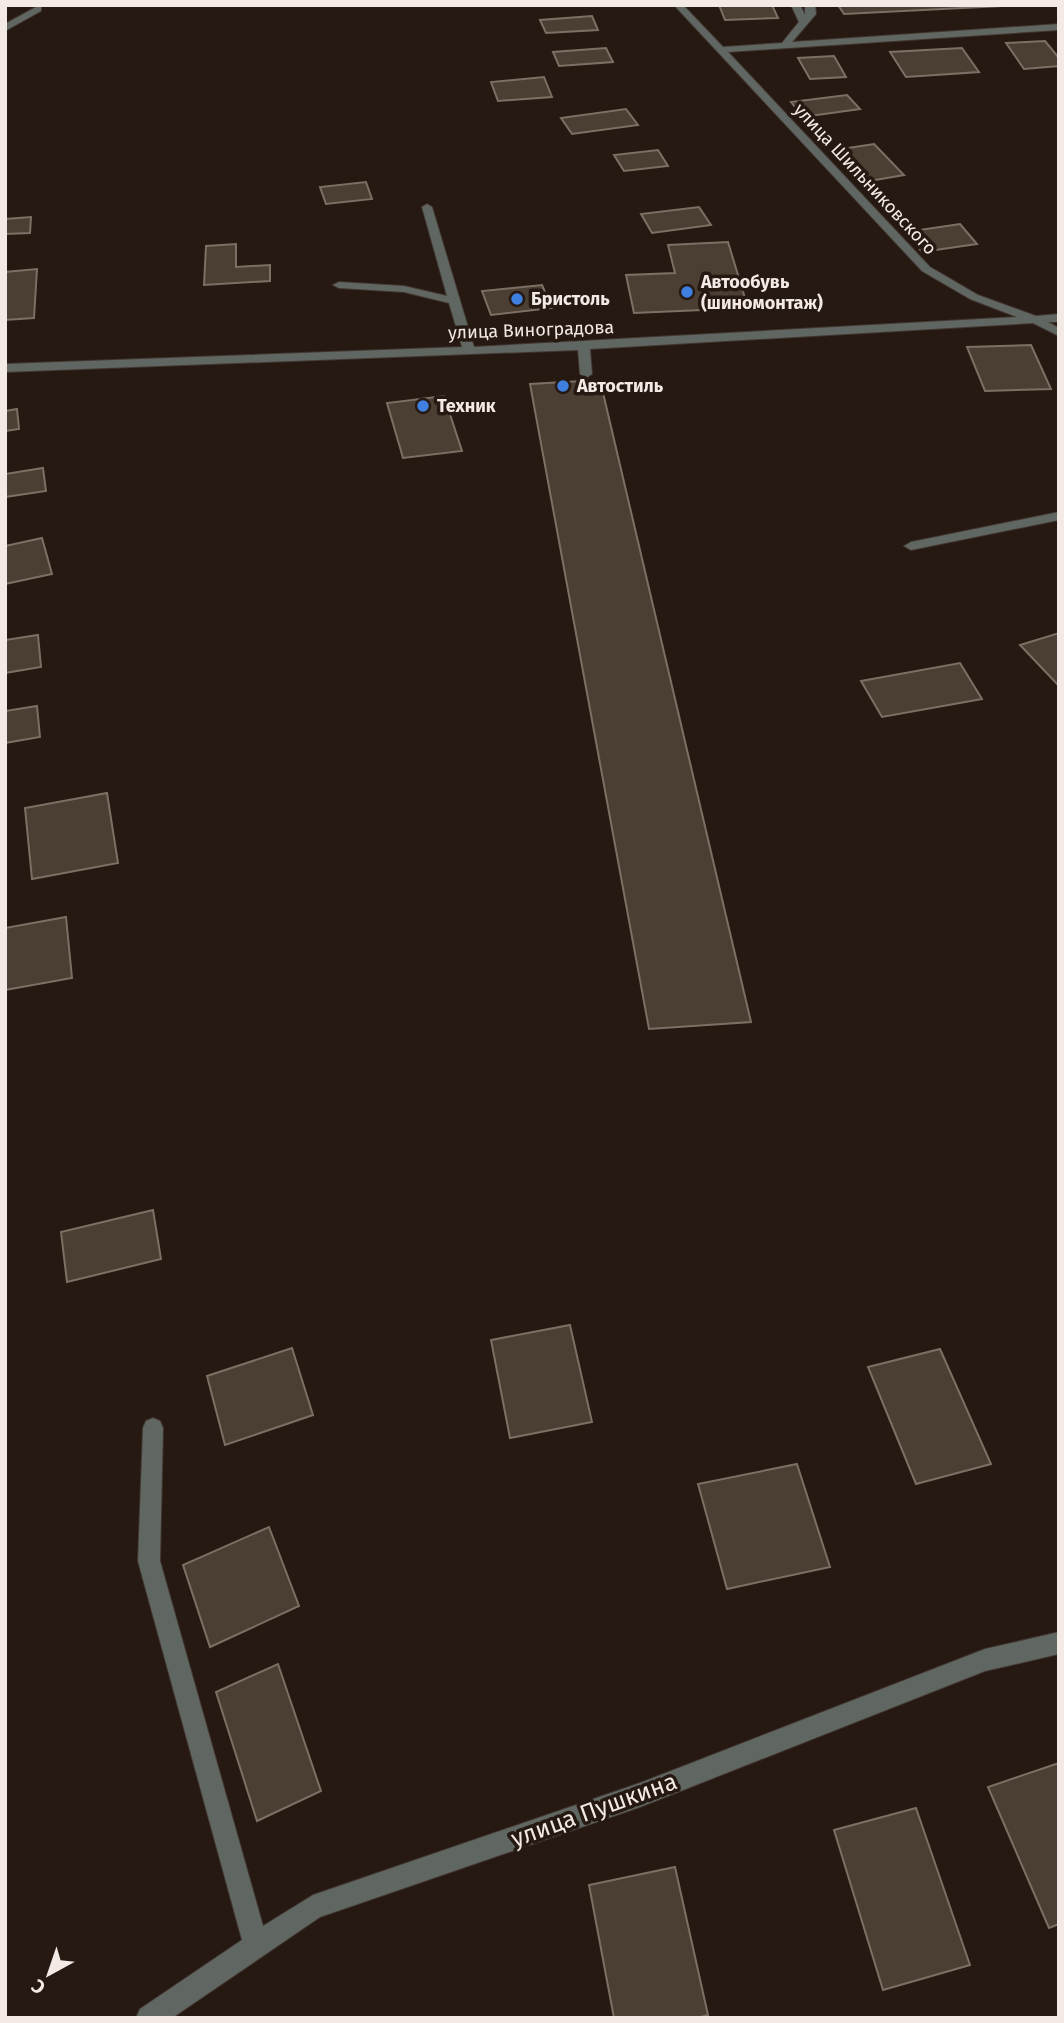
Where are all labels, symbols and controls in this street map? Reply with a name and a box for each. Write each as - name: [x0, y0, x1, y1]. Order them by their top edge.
- street label: улица Шильниковского: [789, 99, 941, 259]
- place label: Автообувь (шиномонтаж): [700, 271, 823, 314]
- marker: Автообувь (шиномонтаж): [679, 284, 695, 300]
- place label: Бристоль: [531, 288, 610, 310]
- marker: Бристоль: [509, 291, 525, 307]
- street label: улица Виноградова: [448, 316, 614, 344]
- place label: Автостиль: [576, 375, 664, 397]
- marker: Автостиль: [555, 378, 571, 394]
- place label: Техник: [437, 395, 496, 417]
- marker: Техник: [415, 398, 431, 414]
- street label: улица Пушкина: [507, 1767, 681, 1853]
- north arrow: [14, 1939, 84, 2009]
- text: С: [27, 1974, 50, 1999]

